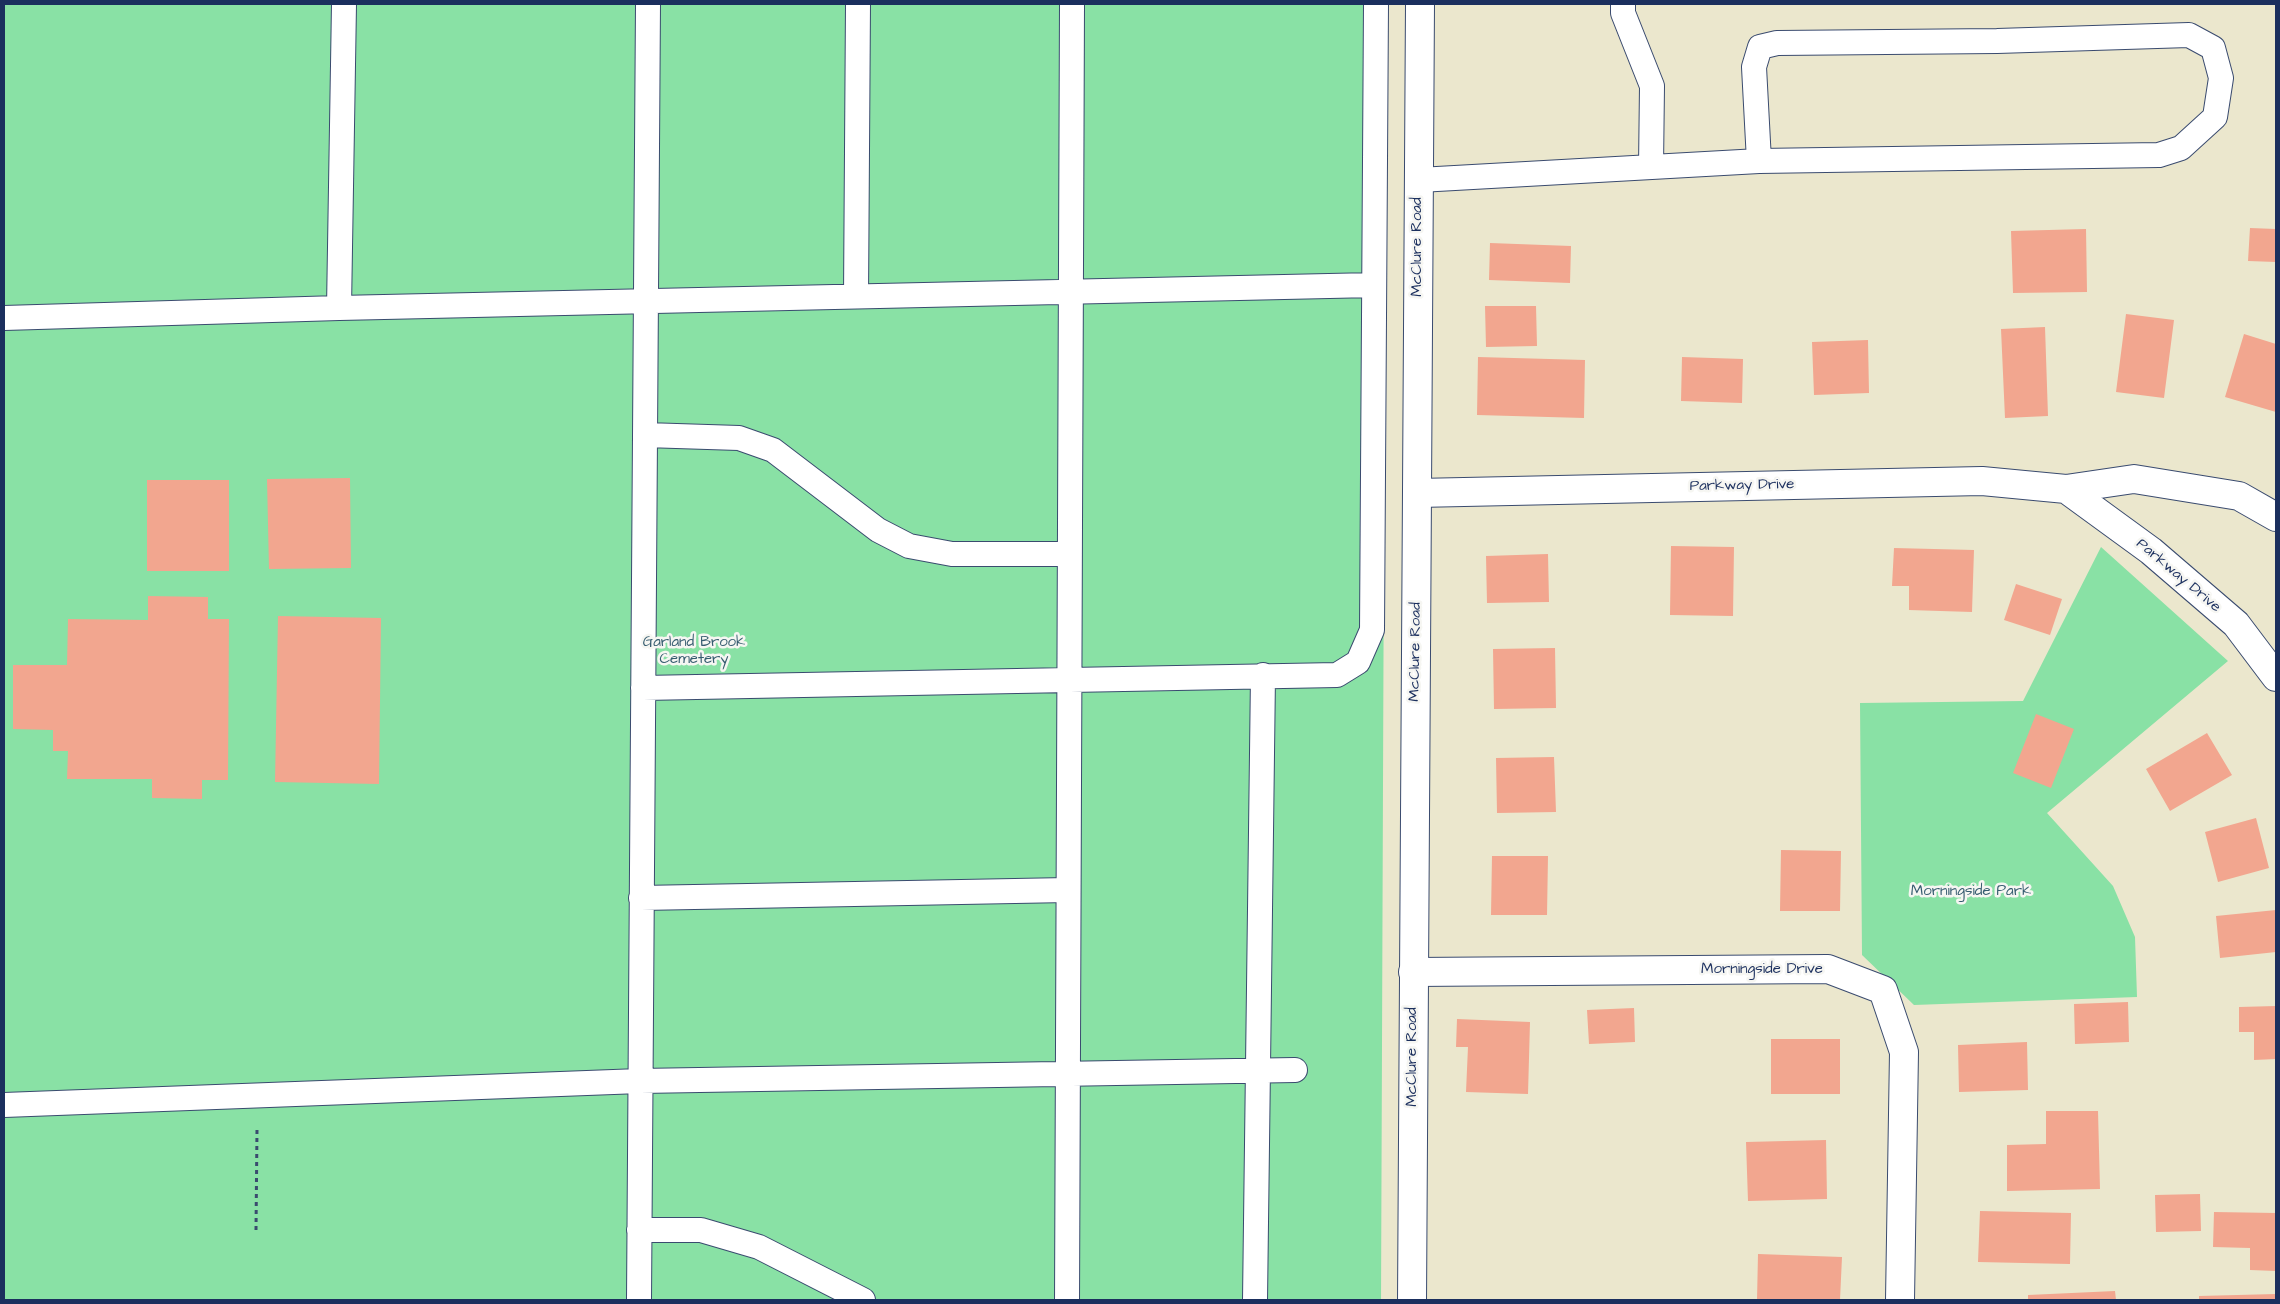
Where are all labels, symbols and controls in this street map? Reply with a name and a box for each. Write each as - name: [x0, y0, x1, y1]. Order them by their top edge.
- street label: McClure Road: [1409, 197, 1427, 297]
- street label: Parkway Drive: [1689, 476, 1795, 496]
- street label: Parkway Drive: [2132, 535, 2224, 617]
- street label: McClure Road: [1406, 602, 1426, 702]
- park label: Garland Brook Cemetery: [643, 634, 745, 669]
- park label: Morningside Park: [1911, 883, 2031, 901]
- street label: Morningside Drive: [1701, 961, 1823, 979]
- street label: McClure Road: [1404, 1007, 1422, 1107]

